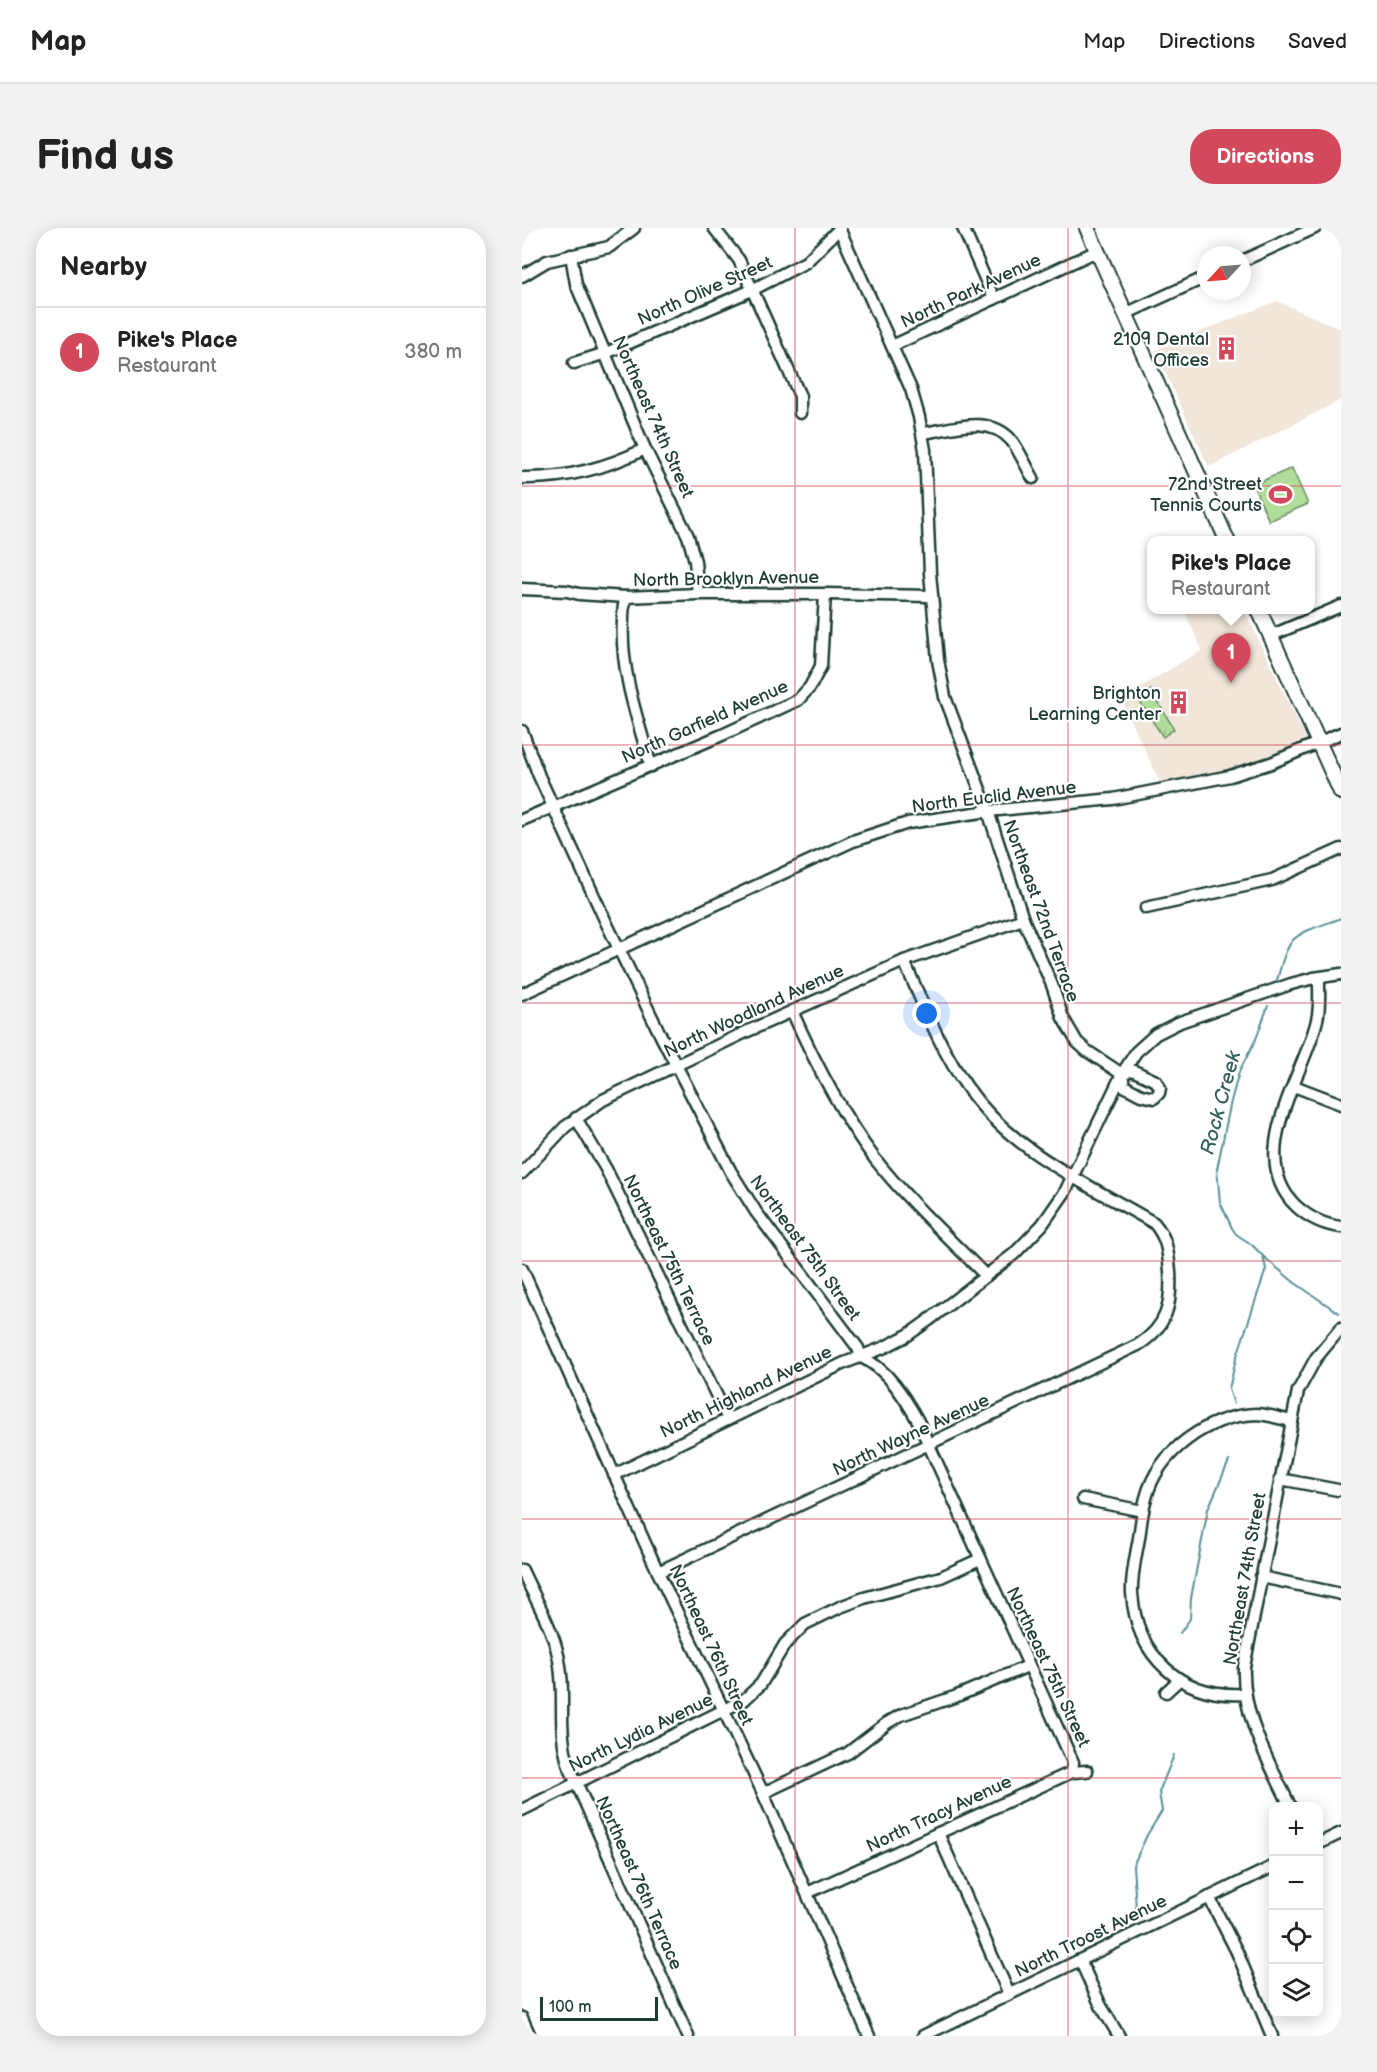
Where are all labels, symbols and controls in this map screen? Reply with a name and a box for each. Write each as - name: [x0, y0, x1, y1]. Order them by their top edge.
- text: Map: [30, 25, 86, 58]
- text: Map: [1083, 29, 1126, 54]
- text: Directions: [1159, 29, 1255, 54]
- text: Saved: [1288, 29, 1347, 54]
- button: Directions: [1190, 129, 1341, 184]
- text: Find us: [36, 131, 174, 182]
- north arrow: [1197, 246, 1251, 300]
- street label: North Park Avenue: [898, 249, 1045, 333]
- text: Nearby: [60, 252, 147, 283]
- street label: North Olive Street: [634, 252, 776, 330]
- text: Pike's Place: [117, 327, 237, 354]
- place label: 2109 Dental Offices: [1113, 329, 1209, 371]
- street label: Northeast 74th Street: [608, 333, 698, 502]
- building icon: 2109 Dental Offices: [1214, 336, 1240, 362]
- text: 1: [75, 340, 84, 364]
- text: 380 m: [404, 340, 462, 364]
- text: Restaurant: [117, 354, 217, 378]
- place label: 72nd Street Tennis Courts: [1150, 474, 1262, 516]
- sports icon: 72nd Street Tennis Courts: [1267, 481, 1293, 507]
- popup: [1147, 536, 1315, 614]
- text: Pike's Place: [1171, 550, 1291, 577]
- street label: North Brooklyn Avenue: [633, 567, 820, 591]
- text: Restaurant: [1171, 577, 1270, 601]
- pin: 1: [1212, 634, 1250, 683]
- street label: North Garfield Avenue: [619, 676, 792, 768]
- place label: Brighton Learning Center: [1028, 683, 1161, 725]
- building icon: Brighton Learning Center: [1166, 690, 1192, 716]
- street label: North Euclid Avenue: [911, 776, 1078, 818]
- street label: Northeast 72nd Terrace: [998, 817, 1084, 1005]
- street label: North Woodland Avenue: [661, 960, 848, 1062]
- your location: [912, 999, 941, 1028]
- water label: Rock Creek: [1196, 1048, 1247, 1157]
- street label: Northeast 75th Terrace: [619, 1171, 720, 1349]
- street label: Northeast 75th Street: [745, 1171, 865, 1325]
- street label: North Highland Avenue: [657, 1341, 836, 1443]
- street label: North Wayne Avenue: [830, 1389, 993, 1480]
- street label: Northeast 74th Street: [1219, 1491, 1271, 1667]
- street label: Northeast 76th Street: [665, 1561, 758, 1729]
- street label: Northeast 75th Street: [1002, 1584, 1095, 1751]
- street label: North Lydia Avenue: [565, 1689, 717, 1777]
- street label: North Tracy Avenue: [863, 1771, 1015, 1857]
- street label: Northeast 76th Terrace: [591, 1793, 687, 1973]
- map controls: [1269, 1802, 1323, 2018]
- button: +: [1269, 1802, 1323, 1856]
- button: −: [1269, 1856, 1323, 1910]
- street label: North Troost Avenue: [1012, 1890, 1171, 1982]
- button: locate: [1269, 1910, 1323, 1964]
- button: layers: [1269, 1964, 1323, 2018]
- scale bar: [540, 1994, 658, 2022]
- text: 100 m: [549, 1998, 592, 2017]

